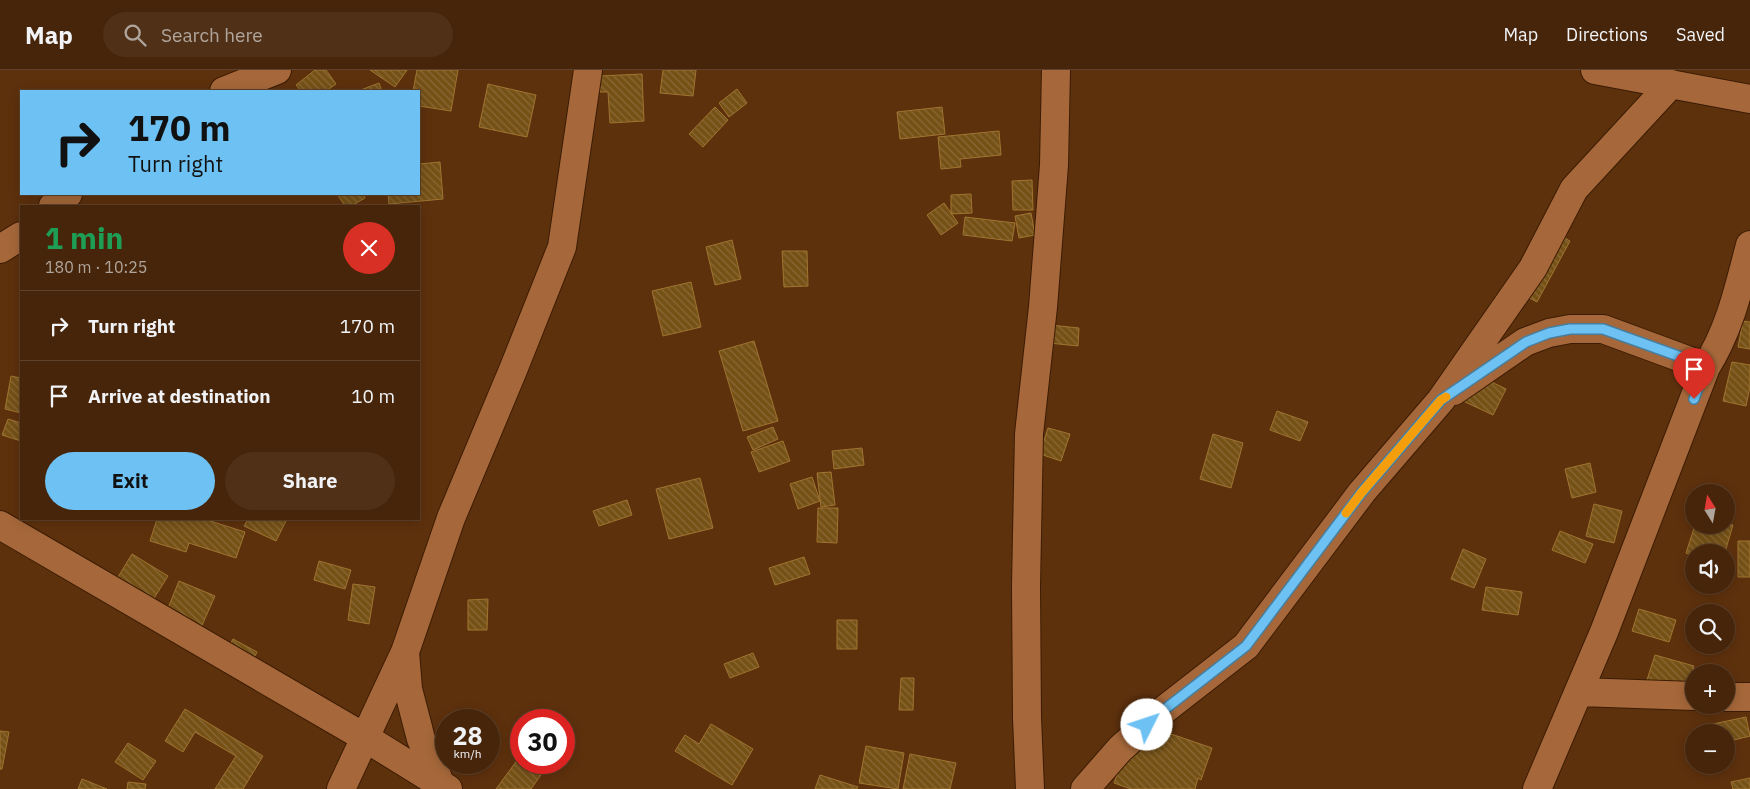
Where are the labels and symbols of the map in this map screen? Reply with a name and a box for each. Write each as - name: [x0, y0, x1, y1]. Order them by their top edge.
- pin: [1673, 348, 1715, 399]
- north arrow: [1685, 484, 1735, 534]
- position arrow: [1120, 698, 1172, 750]
- speed limit sign: 30: [510, 709, 575, 774]

